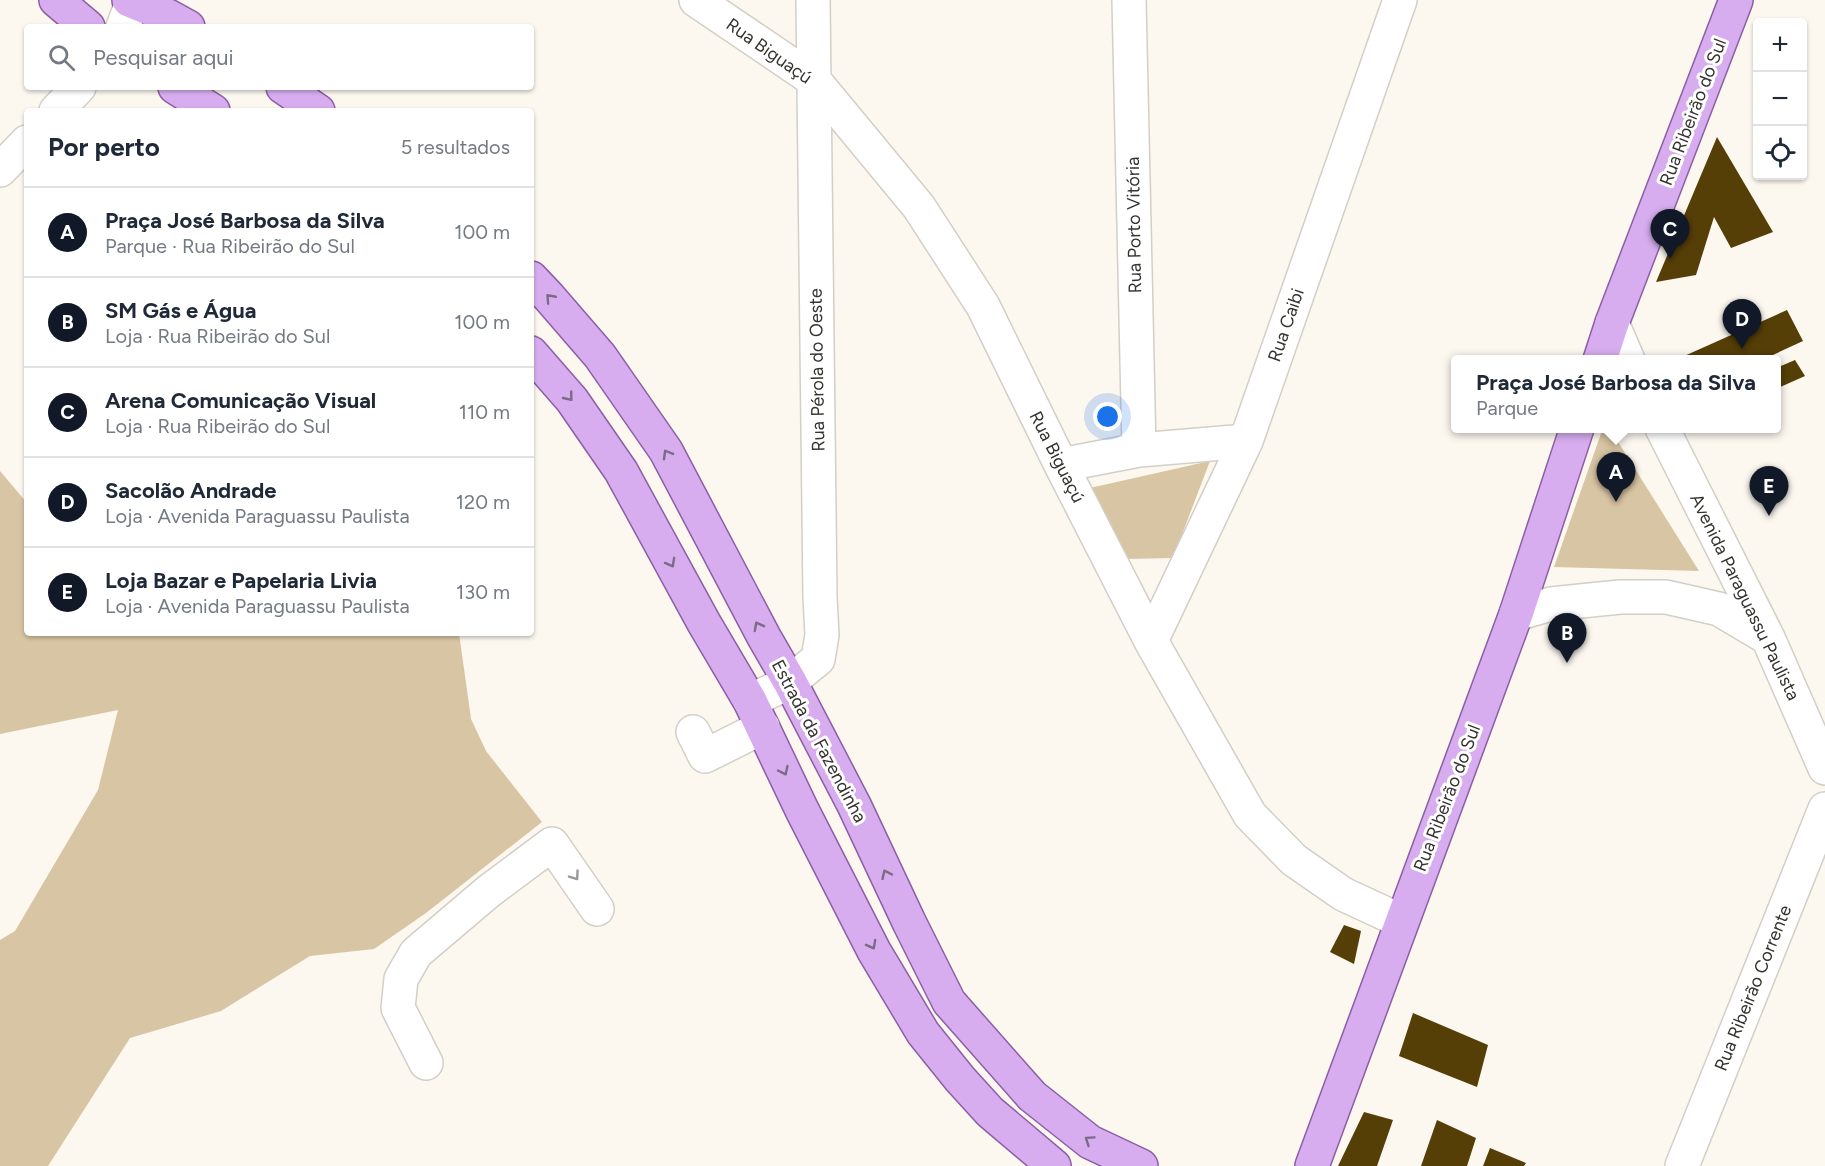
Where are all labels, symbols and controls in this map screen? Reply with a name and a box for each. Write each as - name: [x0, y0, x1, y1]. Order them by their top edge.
- street label: Rua Biguaçú: [722, 13, 816, 89]
- map controls: [1753, 18, 1807, 180]
- button: +: [1753, 18, 1807, 72]
- search box: [24, 24, 534, 90]
- street label: Rua Ribeirão do Sul: [1655, 35, 1731, 189]
- icon: search: [45, 41, 78, 74]
- text: Pesquisar aqui: [93, 44, 234, 71]
- button: −: [1753, 72, 1807, 126]
- button: locate: [1753, 126, 1807, 180]
- text: Por perto: [48, 131, 160, 163]
- text: 5 resultados: [401, 135, 510, 159]
- street label: Rua Porto Vitória: [1122, 156, 1146, 294]
- text: Praça José Barbosa da Silva: [105, 207, 385, 234]
- pin: C: [1650, 210, 1690, 259]
- text: A: [60, 220, 75, 244]
- text: 100 m: [454, 220, 510, 244]
- text: Parque · Rua Ribeirão do Sul: [105, 234, 355, 258]
- street label: Rua Caibi: [1263, 285, 1309, 365]
- street label: Rua Pérola do Oeste: [805, 288, 829, 452]
- one-way arrow: [547, 294, 558, 305]
- text: SM Gás e Água: [105, 297, 256, 324]
- pin: D: [1722, 300, 1762, 349]
- text: B: [61, 310, 74, 334]
- text: 100 m: [454, 310, 510, 334]
- text: Loja · Rua Ribeirão do Sul: [105, 324, 330, 348]
- popup: [1451, 355, 1781, 433]
- text: Praça José Barbosa da Silva: [1476, 369, 1756, 396]
- text: Arena Comunicação Visual: [105, 387, 376, 414]
- one-way arrow: [562, 390, 573, 401]
- text: Parque: [1476, 396, 1538, 420]
- text: C: [60, 400, 75, 424]
- text: 110 m: [459, 400, 510, 424]
- your location: [1093, 402, 1122, 431]
- street label: Rua Biguaçú: [1025, 408, 1089, 506]
- text: Loja · Rua Ribeirão do Sul: [105, 414, 330, 438]
- one-way arrow: [663, 450, 675, 460]
- pin: A: [1596, 452, 1636, 502]
- pin: E: [1750, 466, 1788, 516]
- text: Sacolão Andrade: [105, 477, 277, 504]
- text: D: [61, 490, 75, 514]
- text: 120 m: [456, 490, 510, 514]
- street label: Avenida Paraguassu Paulista: [1685, 490, 1805, 704]
- text: Loja · Avenida Paraguassu Paulista: [105, 504, 410, 528]
- one-way arrow: [664, 557, 675, 567]
- text: Loja Bazar e Papelaria Livia: [105, 567, 377, 594]
- text: E: [62, 580, 73, 604]
- text: 130 m: [456, 580, 510, 604]
- text: Loja · Avenida Paraguassu Paulista: [105, 594, 410, 618]
- pin: B: [1548, 614, 1586, 663]
- one-way arrow: [754, 622, 765, 633]
- street label: Estrada da Fazendinha: [767, 656, 871, 826]
- street label: Rua Ribeirão do Sul: [1409, 721, 1485, 875]
- one-way arrow: [776, 765, 788, 776]
- one-way arrow: [568, 869, 579, 880]
- one-way arrow: [882, 870, 894, 881]
- street label: Rua Ribeirão Corrente: [1710, 902, 1796, 1074]
- one-way arrow: [864, 939, 876, 950]
- one-way arrow: [1084, 1136, 1095, 1147]

